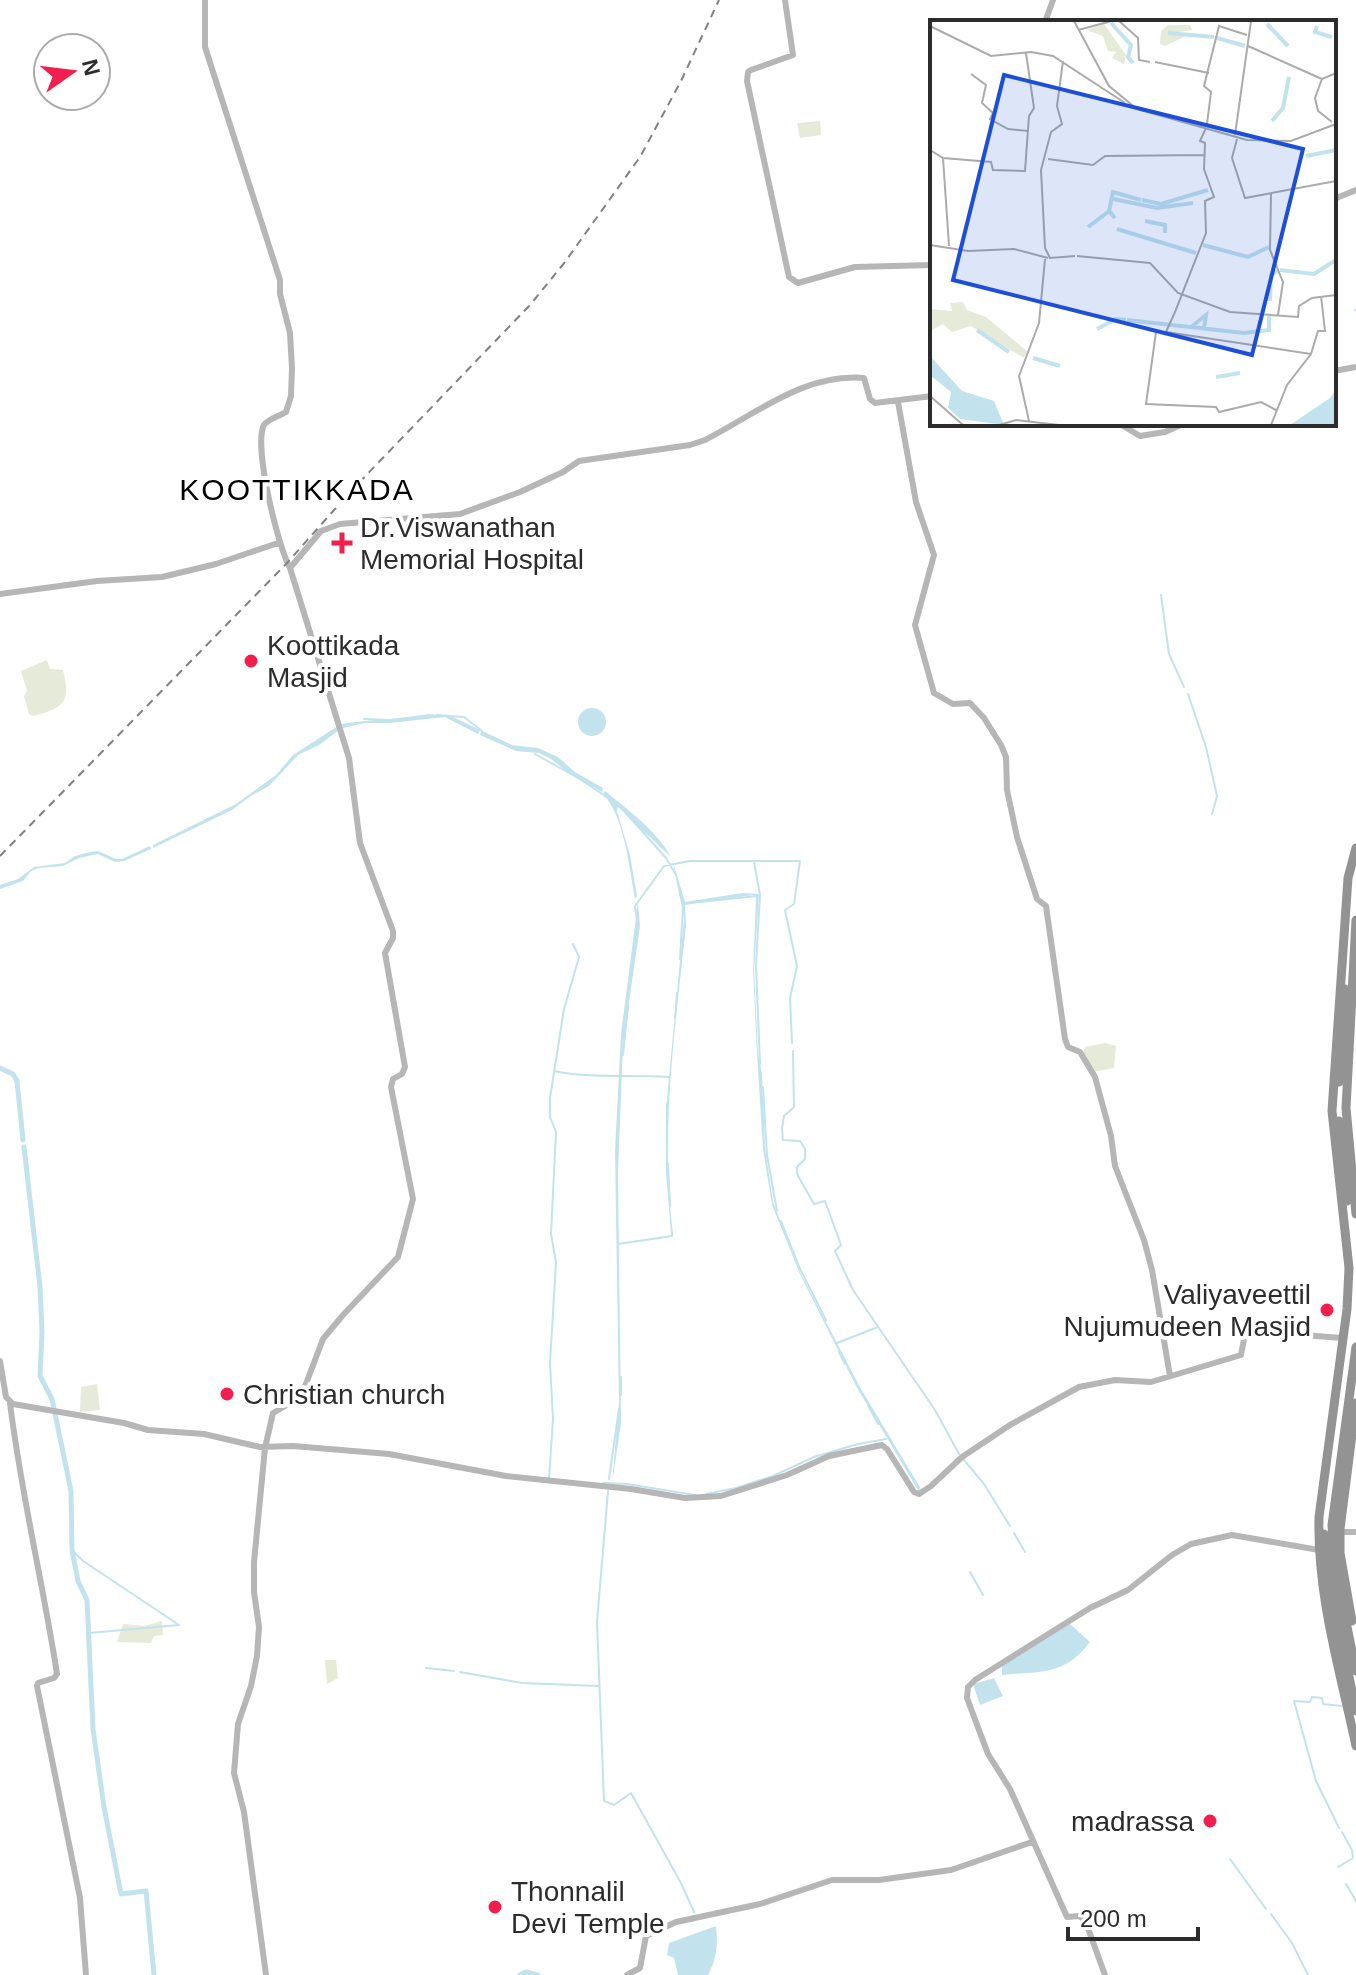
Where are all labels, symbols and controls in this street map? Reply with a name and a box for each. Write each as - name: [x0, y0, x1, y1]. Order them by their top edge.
- inset map: [930, 20, 1336, 426]
- north arrow: [32, 32, 112, 112]
- text: N: [77, 57, 105, 78]
- district label: KOOTTIKKADA: [179, 473, 415, 506]
- place label: Dr.Viswanathan Memorial Hospital: [360, 512, 584, 575]
- marker: Dr.Viswanathan Memorial Hospital: [331, 532, 353, 554]
- place label: Koottikada Masjid: [267, 630, 400, 693]
- marker: Koottikada Masjid: [242, 652, 260, 670]
- place label: Valiyaveettil Nujumudeen Masjid: [1064, 1279, 1311, 1342]
- marker: Valiyaveettil Nujumudeen Masjid: [1318, 1301, 1336, 1319]
- place label: Christian church: [243, 1379, 445, 1410]
- marker: Christian church: [218, 1385, 236, 1403]
- place label: madrassa: [1071, 1806, 1194, 1837]
- marker: madrassa: [1201, 1812, 1219, 1830]
- place label: Thonnalil Devi Temple: [511, 1876, 665, 1939]
- scale bar: [1068, 1891, 1198, 1941]
- marker: Thonnalil Devi Temple: [486, 1898, 504, 1916]
- text: 200 m: [1080, 1905, 1147, 1932]

